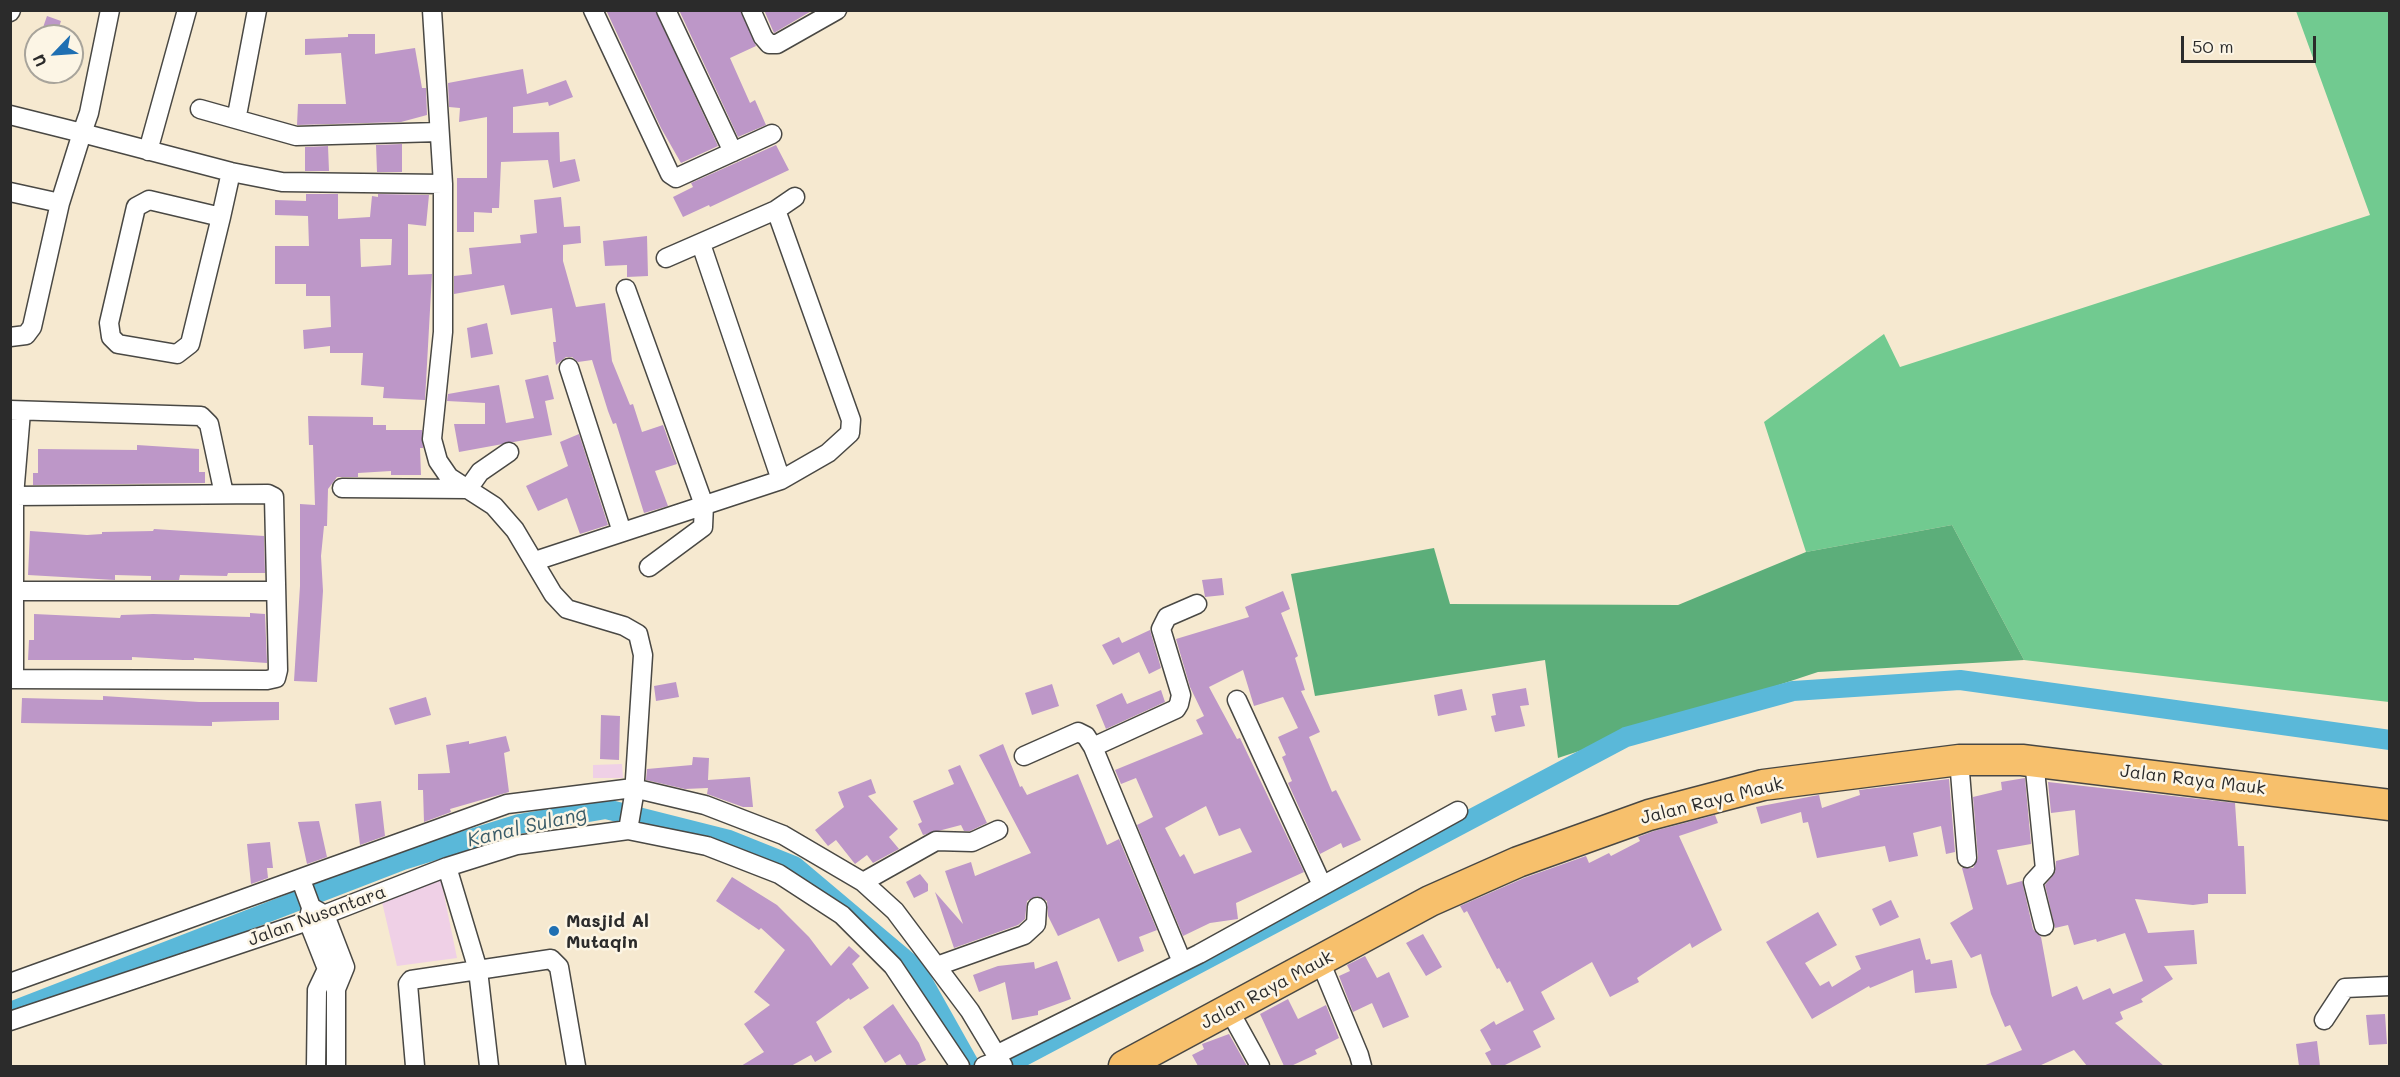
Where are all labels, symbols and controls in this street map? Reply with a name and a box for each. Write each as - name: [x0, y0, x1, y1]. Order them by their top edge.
- north arrow: [24, 24, 84, 84]
- scale bar: [2184, 24, 2319, 62]
- text: 50 m: [2192, 34, 2234, 58]
- text: U: [27, 51, 51, 71]
- street label: Jalan Raya Mauk: [2119, 760, 2267, 800]
- street label: Jalan Raya Mauk: [1638, 773, 1786, 829]
- water label: Kanal Sulang: [465, 802, 589, 852]
- street label: Jalan Nusantara: [245, 881, 389, 951]
- place label: Masjid Al Mutaqin: [566, 910, 649, 952]
- marker: Masjid Al Mutaqin: [547, 924, 561, 938]
- street label: Jalan Raya Mauk: [1197, 946, 1337, 1034]

